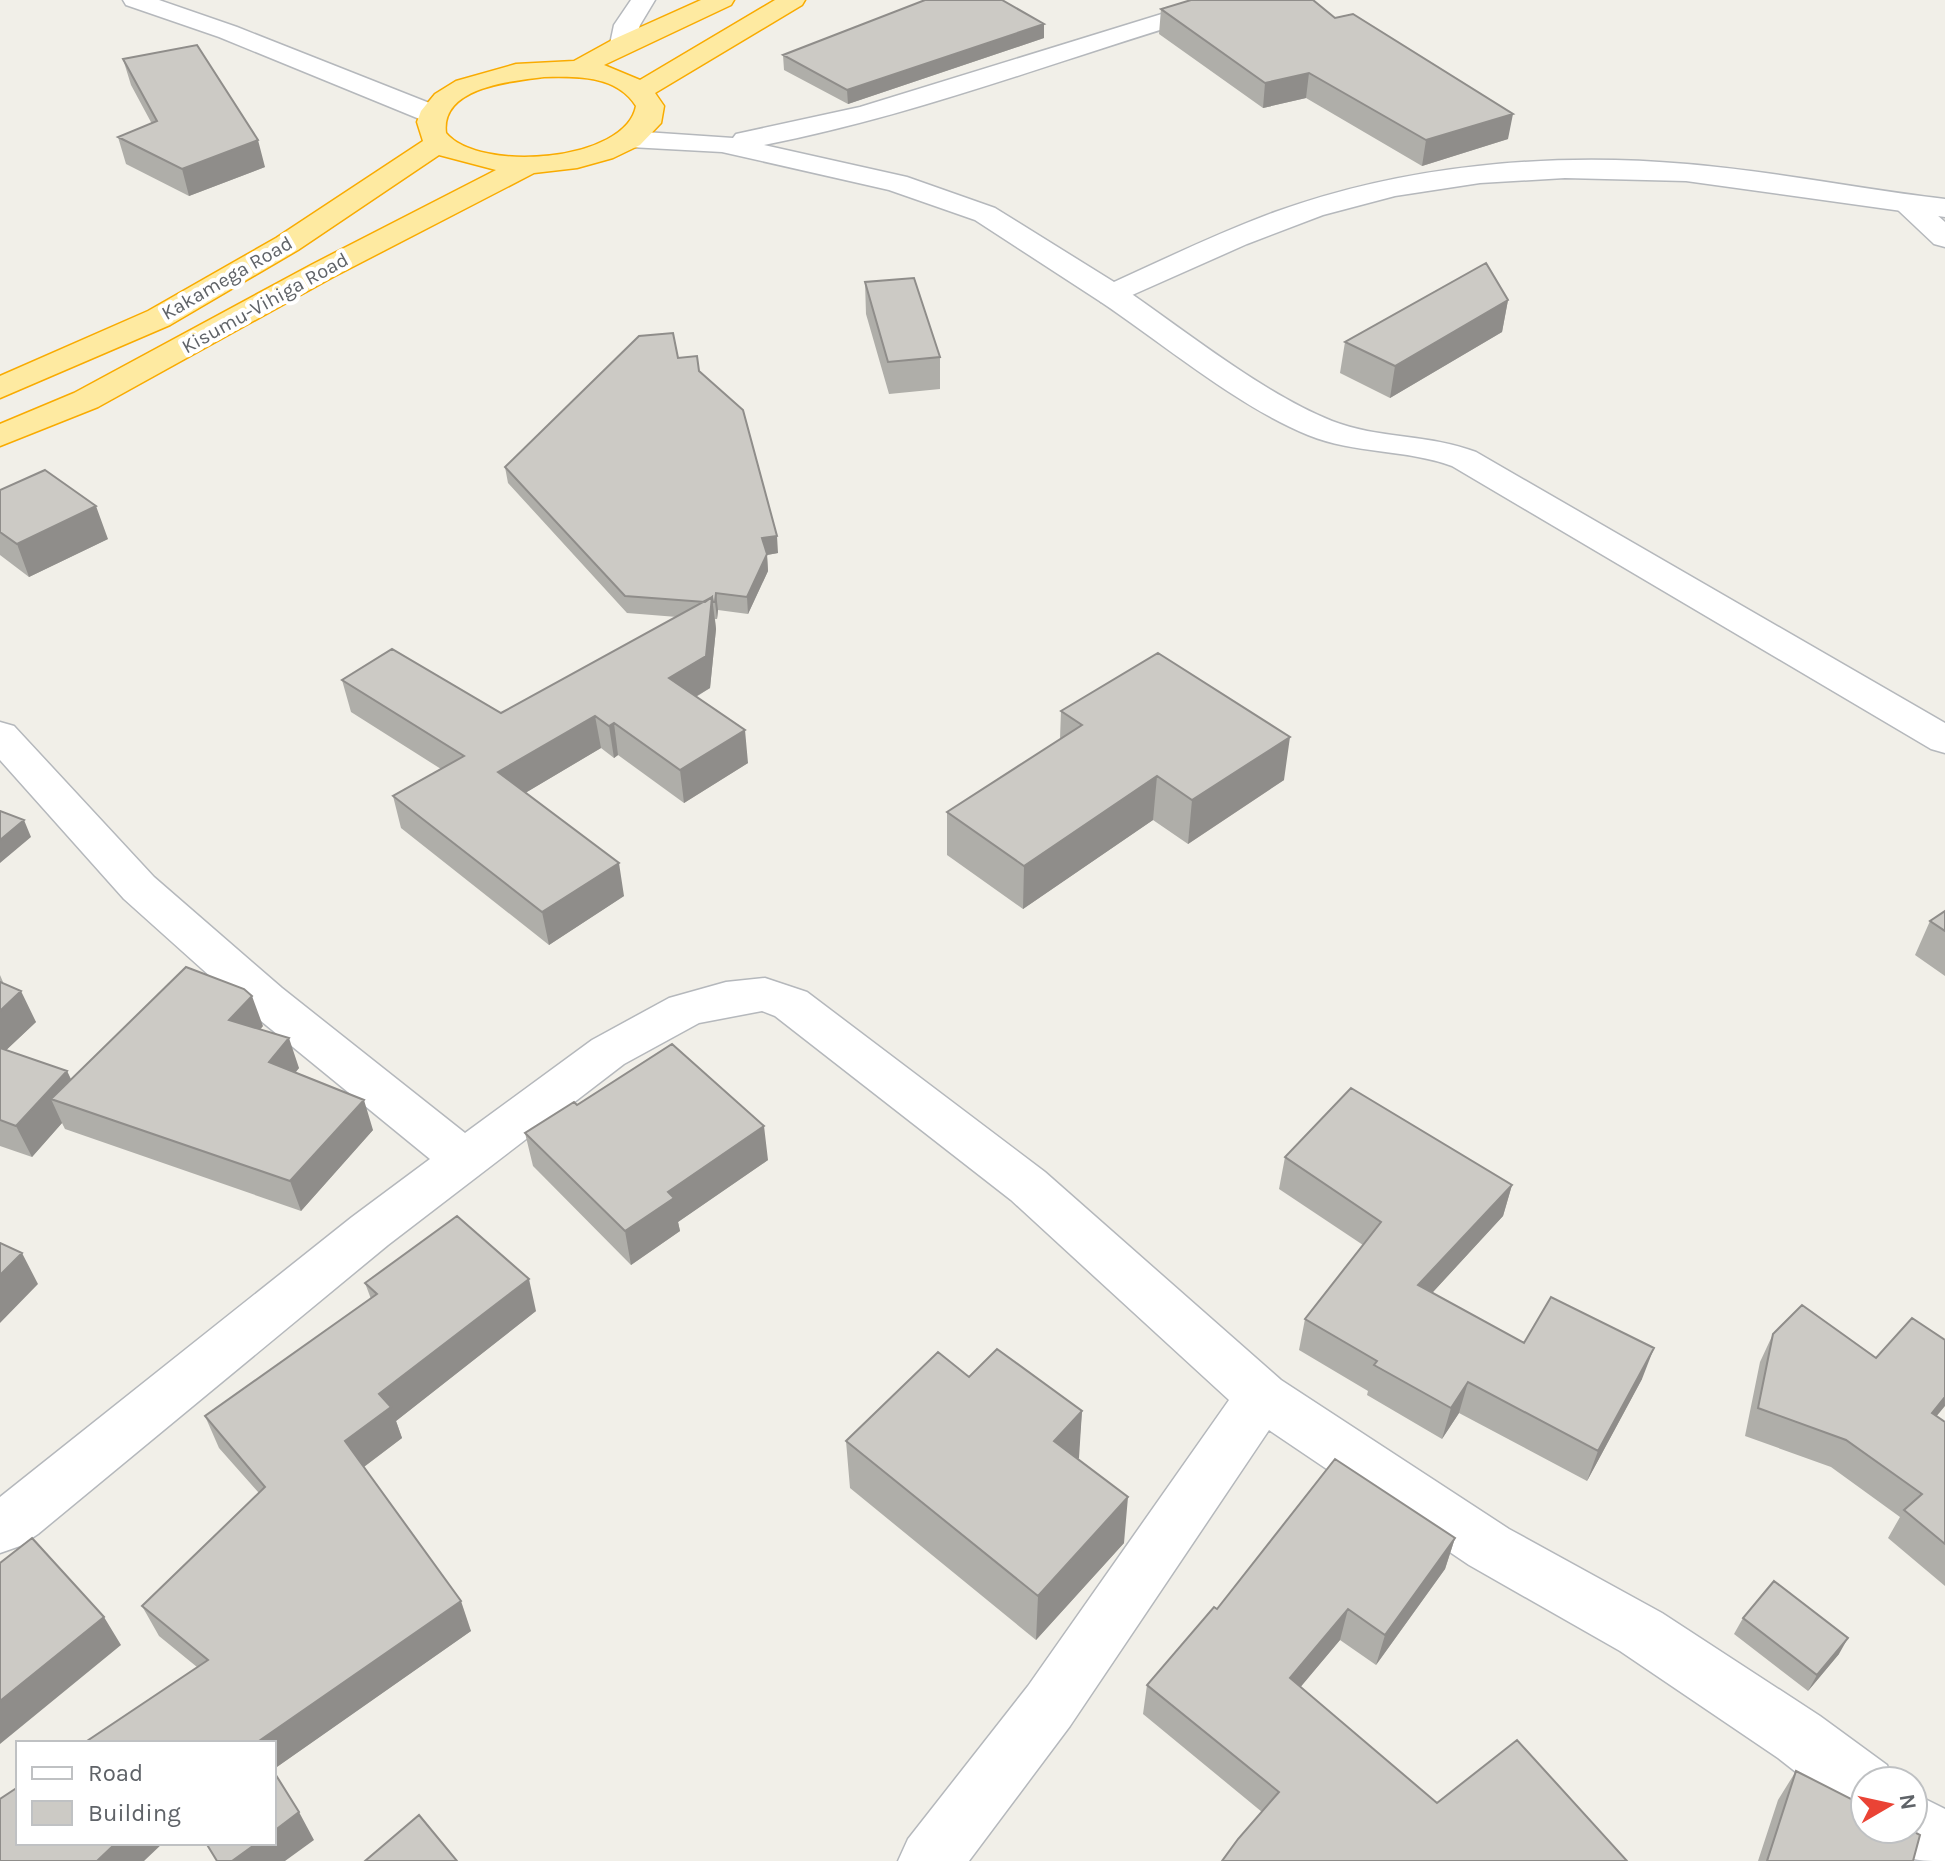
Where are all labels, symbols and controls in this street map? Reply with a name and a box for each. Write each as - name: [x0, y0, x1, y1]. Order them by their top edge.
- street label: Kakamega Road: [157, 231, 297, 325]
- street label: Kisumu-Vihiga Road: [178, 248, 352, 358]
- legend: [16, 1741, 276, 1845]
- text: Road: [88, 1759, 143, 1787]
- north arrow: [1849, 1765, 1929, 1845]
- text: N: [1894, 1792, 1922, 1812]
- text: Building: [88, 1799, 181, 1827]

